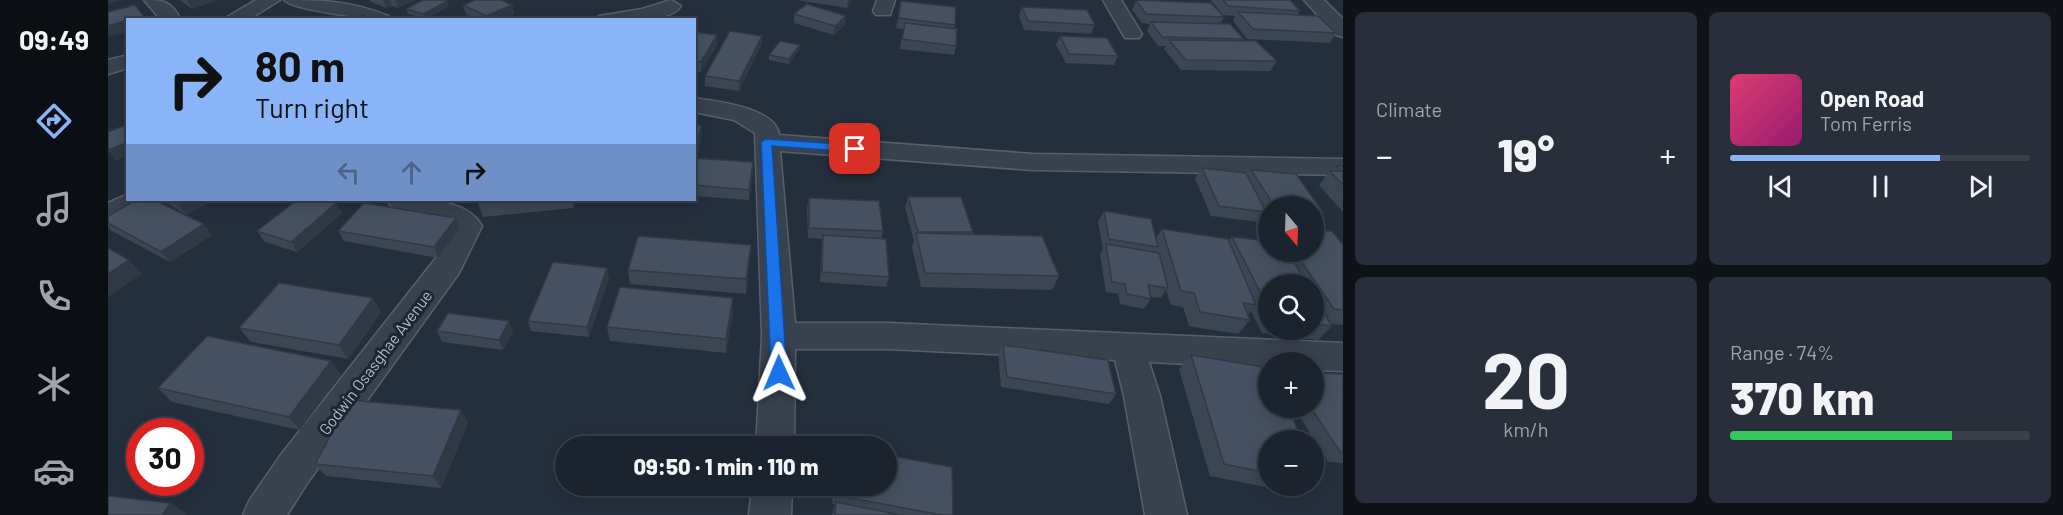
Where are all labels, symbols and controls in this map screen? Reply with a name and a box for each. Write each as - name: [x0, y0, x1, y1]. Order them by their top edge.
- text: 09:49: [19, 23, 89, 55]
- text: 80 m: [255, 40, 345, 90]
- icon: right: [156, 42, 234, 120]
- text: Open Road: [1820, 85, 1924, 111]
- text: Turn right: [255, 91, 369, 123]
- text: Climate: [1376, 97, 1442, 121]
- icon: directions: [33, 100, 75, 142]
- text: Tom Ferris: [1820, 111, 1912, 135]
- pin: [829, 123, 880, 174]
- text: 19°: [1498, 127, 1554, 181]
- icon: arrive: [838, 132, 871, 165]
- text: −: [1376, 135, 1393, 175]
- text: +: [1660, 135, 1676, 175]
- icon: left: [332, 156, 365, 189]
- icon: ahead: [395, 156, 428, 189]
- icon: right: [458, 156, 491, 189]
- icon: previous: [1764, 170, 1797, 203]
- icon: pause: [1864, 170, 1897, 203]
- icon: next: [1964, 170, 1997, 203]
- icon: music: [33, 188, 75, 230]
- north arrow: [1258, 196, 1324, 262]
- map controls: [1258, 196, 1324, 496]
- button: search: [1258, 274, 1324, 340]
- icon: phone: [33, 275, 75, 317]
- street label: Godwin Osasghae Avenue: [314, 286, 436, 438]
- text: 20: [1482, 331, 1570, 425]
- text: Range · 74%: [1730, 340, 1834, 364]
- position arrow: [747, 341, 811, 405]
- button: +: [1258, 352, 1324, 418]
- icon: climate: [33, 363, 75, 405]
- text: 370 km: [1730, 370, 1874, 424]
- text: km/h: [1503, 417, 1549, 441]
- speed limit sign: 30: [126, 418, 204, 496]
- button: −: [1258, 430, 1324, 496]
- icon: car: [33, 450, 75, 492]
- text: 09:50 · 1 min · 110 m: [633, 453, 819, 479]

